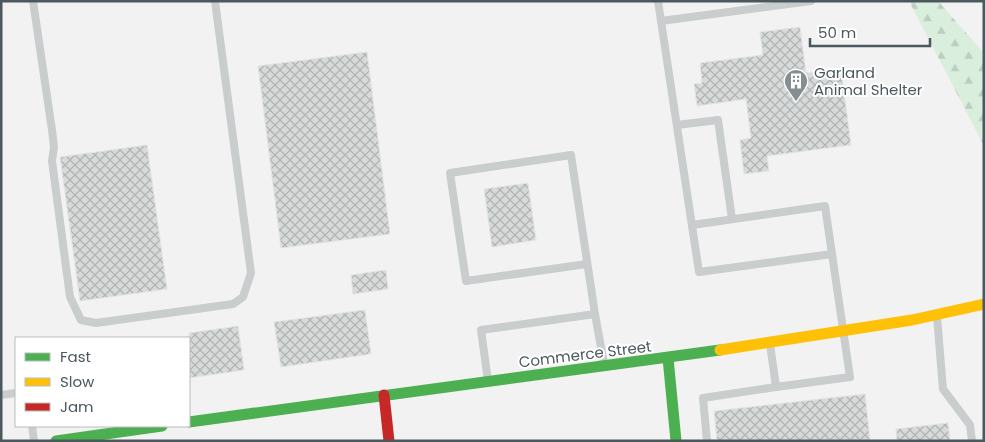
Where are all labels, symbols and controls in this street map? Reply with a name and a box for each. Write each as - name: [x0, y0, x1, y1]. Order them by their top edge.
- scale bar: [810, 15, 930, 47]
- text: 50 m: [818, 22, 856, 43]
- place label: Garland Animal Shelter: [814, 62, 923, 100]
- building icon: Garland Animal Shelter: [783, 68, 809, 102]
- street label: Commerce Street: [518, 335, 652, 373]
- legend: [15, 337, 190, 427]
- text: Fast: [60, 346, 91, 367]
- text: Slow: [60, 371, 95, 392]
- text: Jam: [60, 396, 94, 417]

